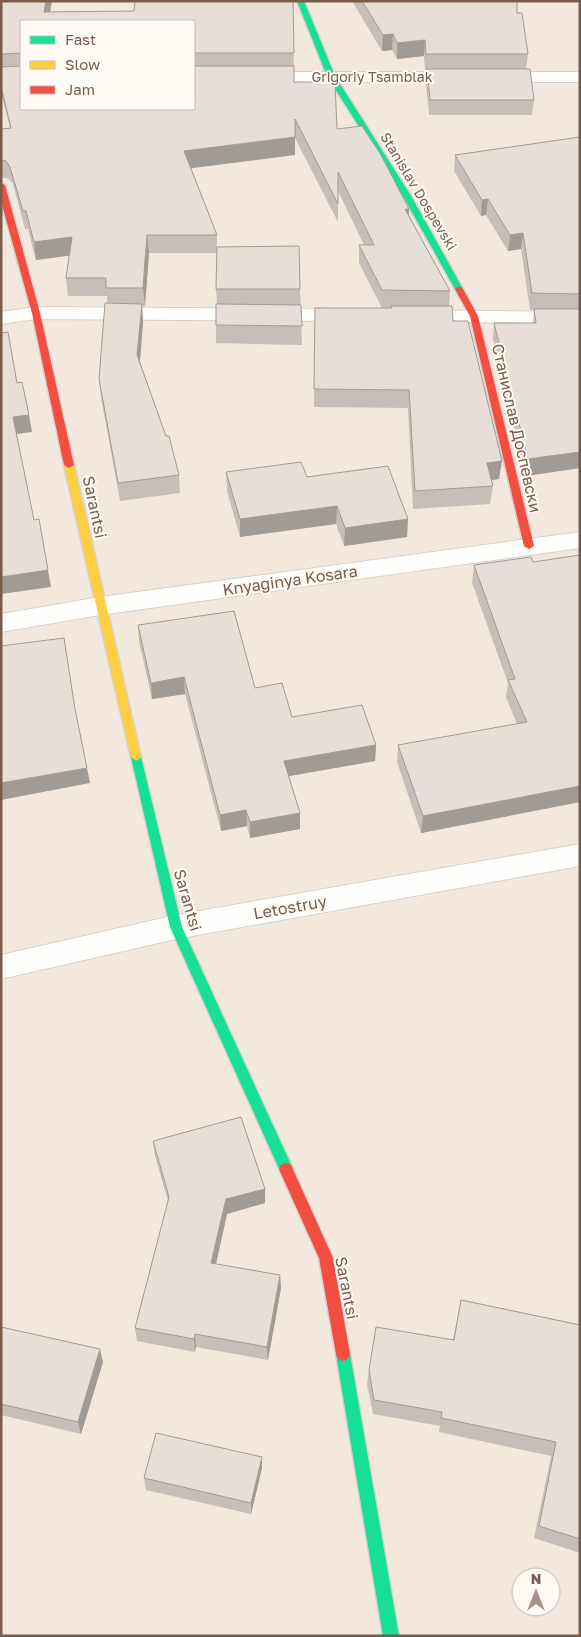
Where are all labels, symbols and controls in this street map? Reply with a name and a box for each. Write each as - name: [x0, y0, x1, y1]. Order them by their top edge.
- legend: [20, 20, 195, 110]
- text: Fast: [65, 30, 96, 48]
- text: Slow: [65, 55, 100, 73]
- street label: Grigoriy Tsamblak: [311, 68, 433, 85]
- text: Jam: [65, 80, 95, 98]
- street label: Stanislav Dospevski: [377, 129, 461, 253]
- street label: Станислав Доспевски: [488, 342, 546, 514]
- street label: Sarantsi: [79, 474, 111, 540]
- street label: Knyaginya Kosara: [221, 561, 359, 599]
- street label: Sarantsi: [170, 867, 206, 933]
- street label: Letostruy: [252, 891, 328, 923]
- street label: Sarantsi: [331, 1255, 363, 1321]
- north arrow: [511, 1567, 561, 1617]
- text: N: [531, 1570, 541, 1587]

